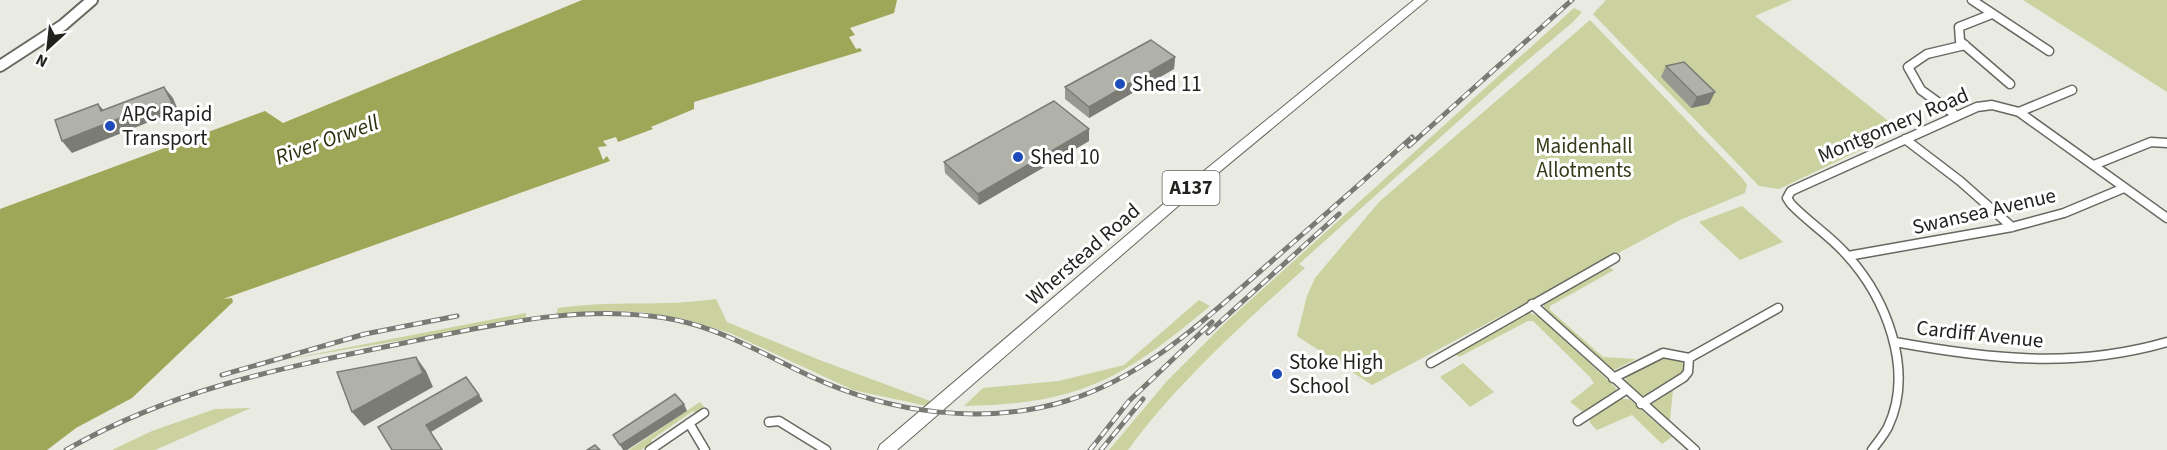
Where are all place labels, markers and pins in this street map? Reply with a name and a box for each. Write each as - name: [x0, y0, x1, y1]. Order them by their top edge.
- place label: Shed 11: [1132, 69, 1202, 99]
- marker: Shed 11: [1113, 77, 1127, 91]
- place label: APC Rapid Transport: [122, 99, 212, 153]
- marker: APC Rapid Transport: [103, 119, 117, 133]
- place label: Shed 10: [1030, 142, 1100, 172]
- marker: Shed 10: [1011, 150, 1025, 164]
- place label: Stoke High School: [1289, 347, 1383, 401]
- marker: Stoke High School: [1270, 367, 1284, 381]

